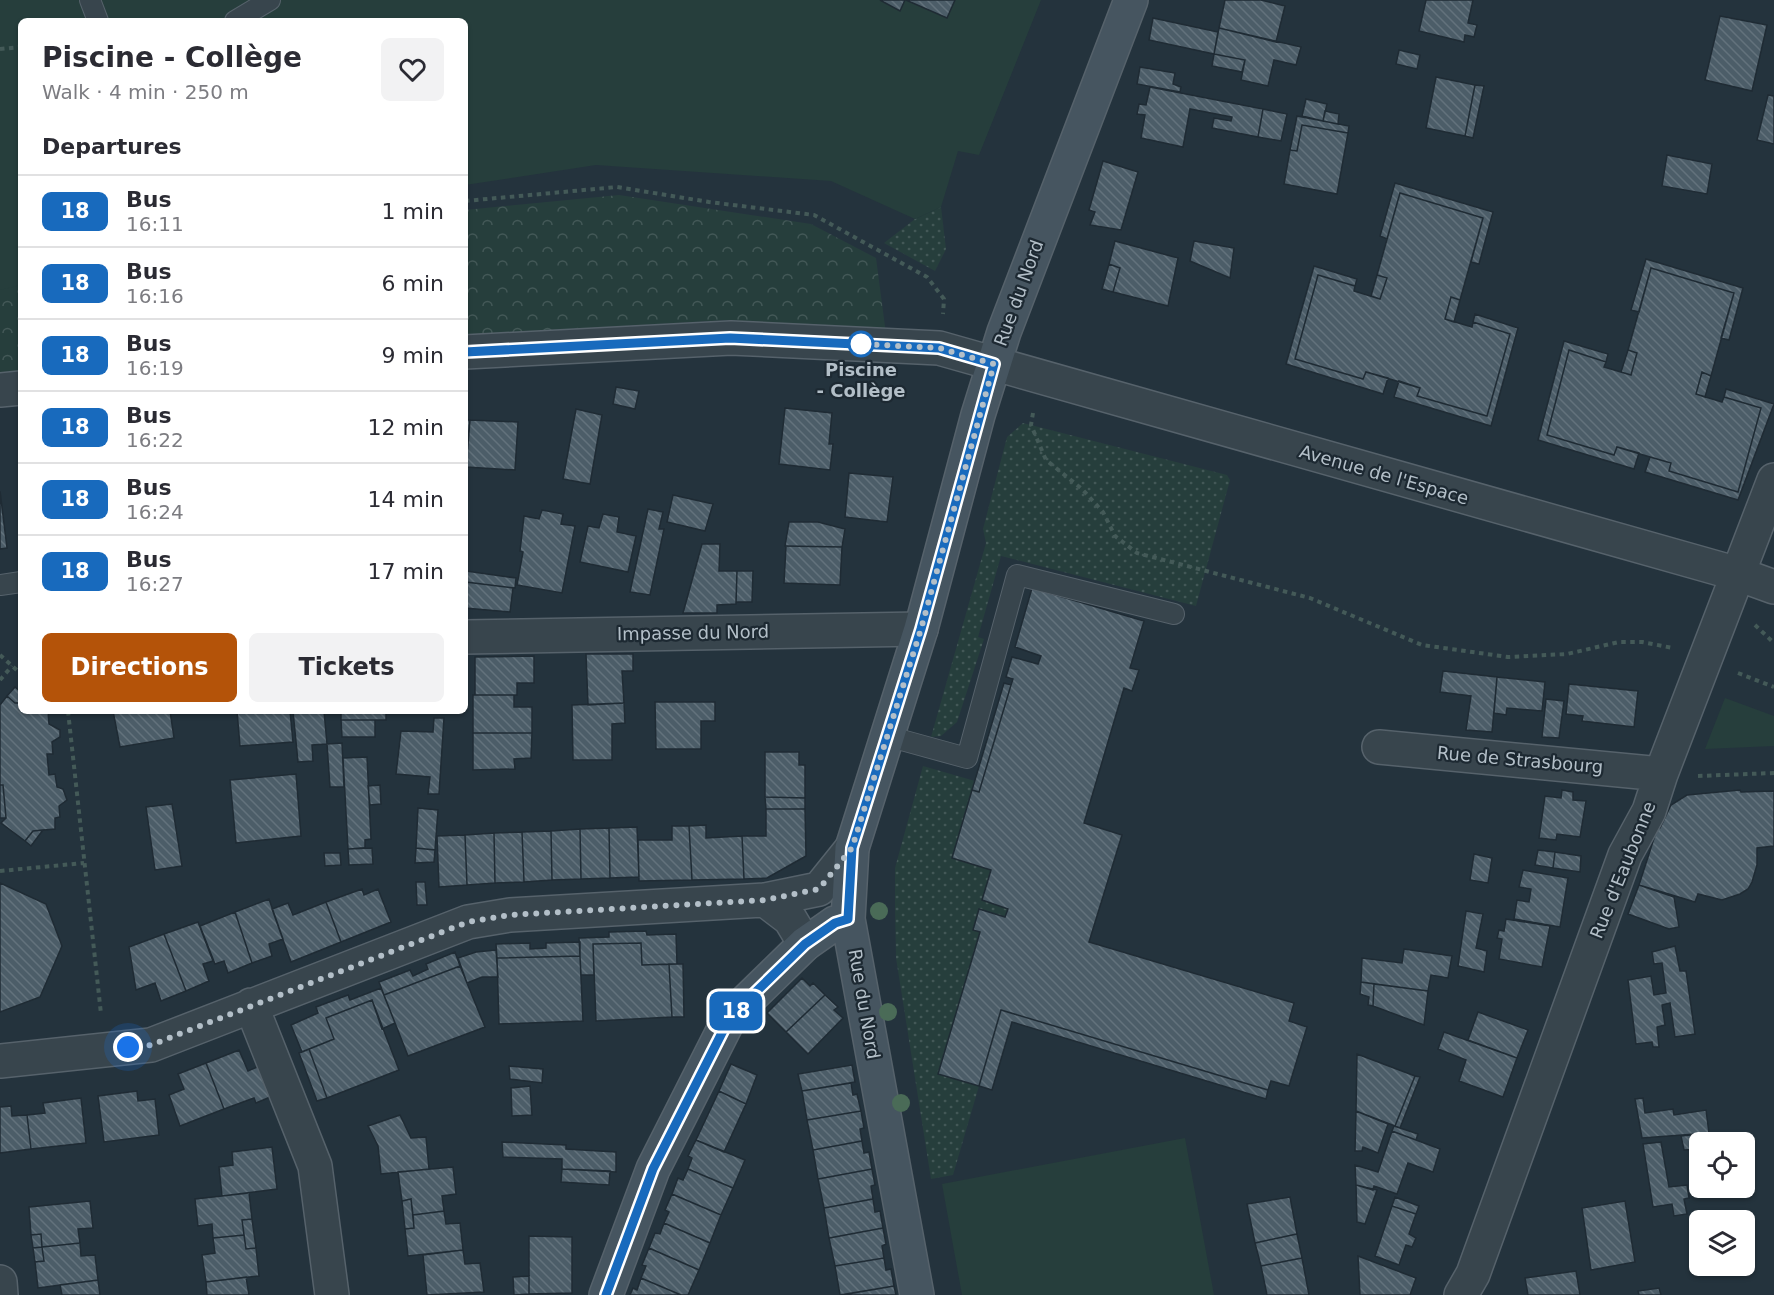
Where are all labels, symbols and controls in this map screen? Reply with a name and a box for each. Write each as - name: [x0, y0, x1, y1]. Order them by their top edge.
- button: heart: [381, 38, 444, 101]
- text: Piscine - Collège: [42, 41, 302, 74]
- text: Walk · 4 min · 250 m: [42, 80, 249, 104]
- text: Departures: [42, 134, 182, 159]
- text: Bus: [126, 187, 172, 212]
- text: 18: [60, 199, 90, 223]
- text: 1 min: [382, 199, 444, 224]
- text: 16:11: [126, 212, 184, 236]
- street label: Rue du Nord: [990, 237, 1047, 349]
- text: Bus: [126, 259, 172, 284]
- text: 18: [60, 271, 90, 295]
- text: 6 min: [382, 271, 444, 296]
- text: 16:16: [126, 284, 184, 308]
- text: Bus: [126, 331, 172, 356]
- marker: Piscine - Collège: [848, 331, 874, 357]
- text: 18: [60, 343, 90, 367]
- text: 9 min: [382, 343, 444, 368]
- text: 16:19: [126, 356, 184, 380]
- place label: Piscine - Collège: [817, 359, 905, 401]
- text: Bus: [126, 403, 172, 428]
- text: 18: [60, 415, 90, 439]
- text: 12 min: [368, 415, 444, 440]
- text: 16:22: [126, 428, 184, 452]
- street label: Avenue de l'Espace: [1297, 440, 1471, 509]
- text: Bus: [126, 475, 172, 500]
- text: 18: [60, 487, 90, 511]
- text: 14 min: [368, 487, 444, 512]
- text: 16:24: [126, 500, 184, 524]
- text: Bus: [126, 547, 172, 572]
- text: 18: [60, 559, 90, 583]
- text: 17 min: [368, 559, 444, 584]
- text: 16:27: [126, 572, 184, 596]
- street label: Impasse du Nord: [617, 621, 769, 644]
- button: Directions: [42, 633, 237, 702]
- button: Tickets: [249, 633, 444, 702]
- street label: Rue de Strasbourg: [1436, 742, 1604, 777]
- street label: Rue d'Eaubonne: [1585, 798, 1660, 942]
- street label: Rue du Nord: [844, 947, 885, 1061]
- line badge: 18: [709, 992, 763, 1030]
- text: 18: [721, 999, 751, 1023]
- your location: [113, 1032, 143, 1062]
- map controls: [1689, 1132, 1755, 1276]
- button: locate: [1689, 1132, 1755, 1198]
- button: layers: [1689, 1210, 1755, 1276]

